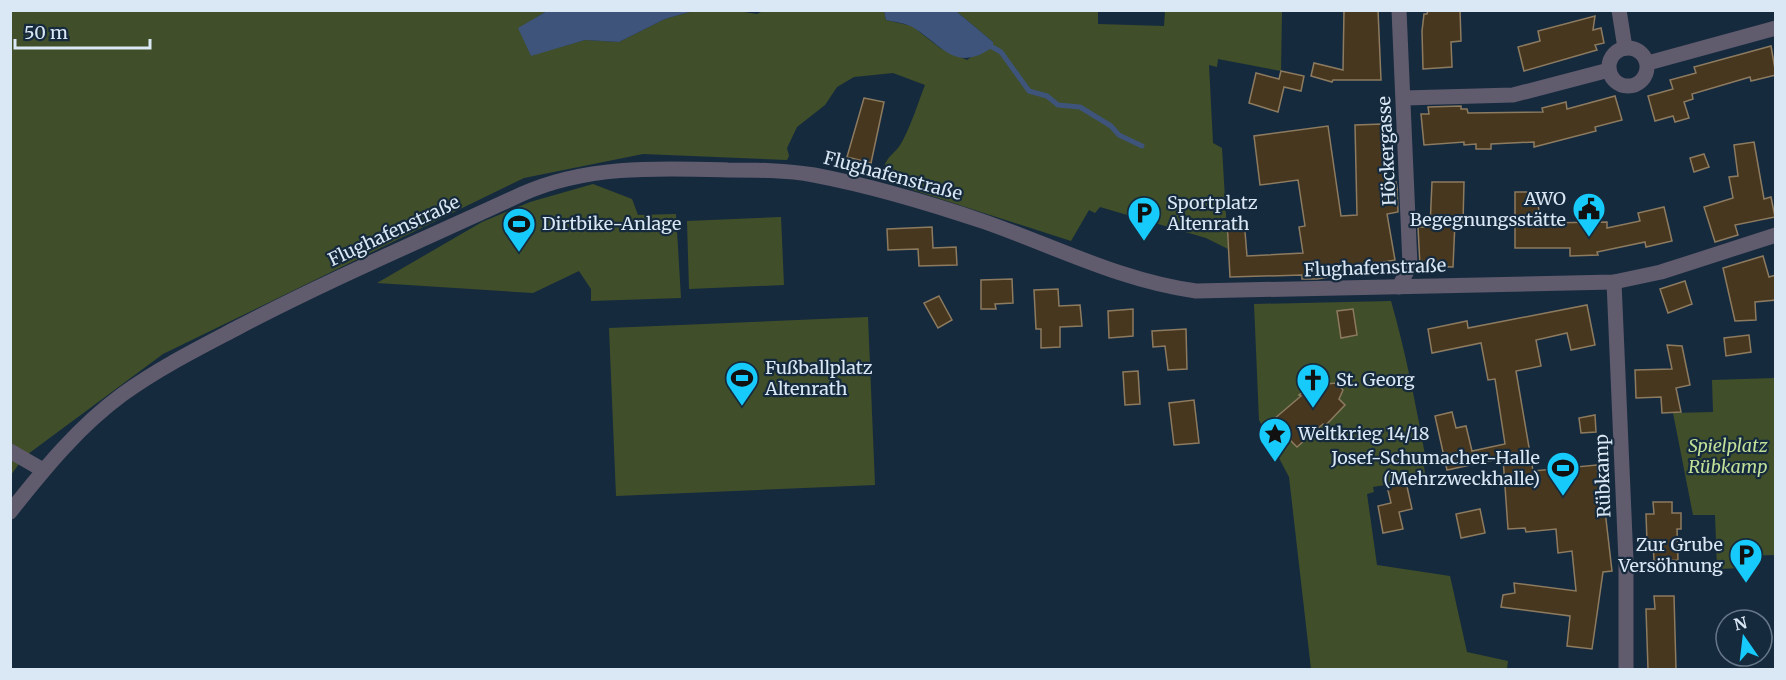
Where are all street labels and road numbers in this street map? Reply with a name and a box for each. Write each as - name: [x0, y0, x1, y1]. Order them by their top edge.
- street label: Höckergasse: [1372, 96, 1401, 206]
- street label: Flughafenstraße: [821, 146, 965, 205]
- street label: Flughafenstraße: [324, 190, 463, 271]
- street label: Flughafenstraße: [1303, 254, 1447, 281]
- street label: Rübkamp: [1590, 434, 1615, 518]

